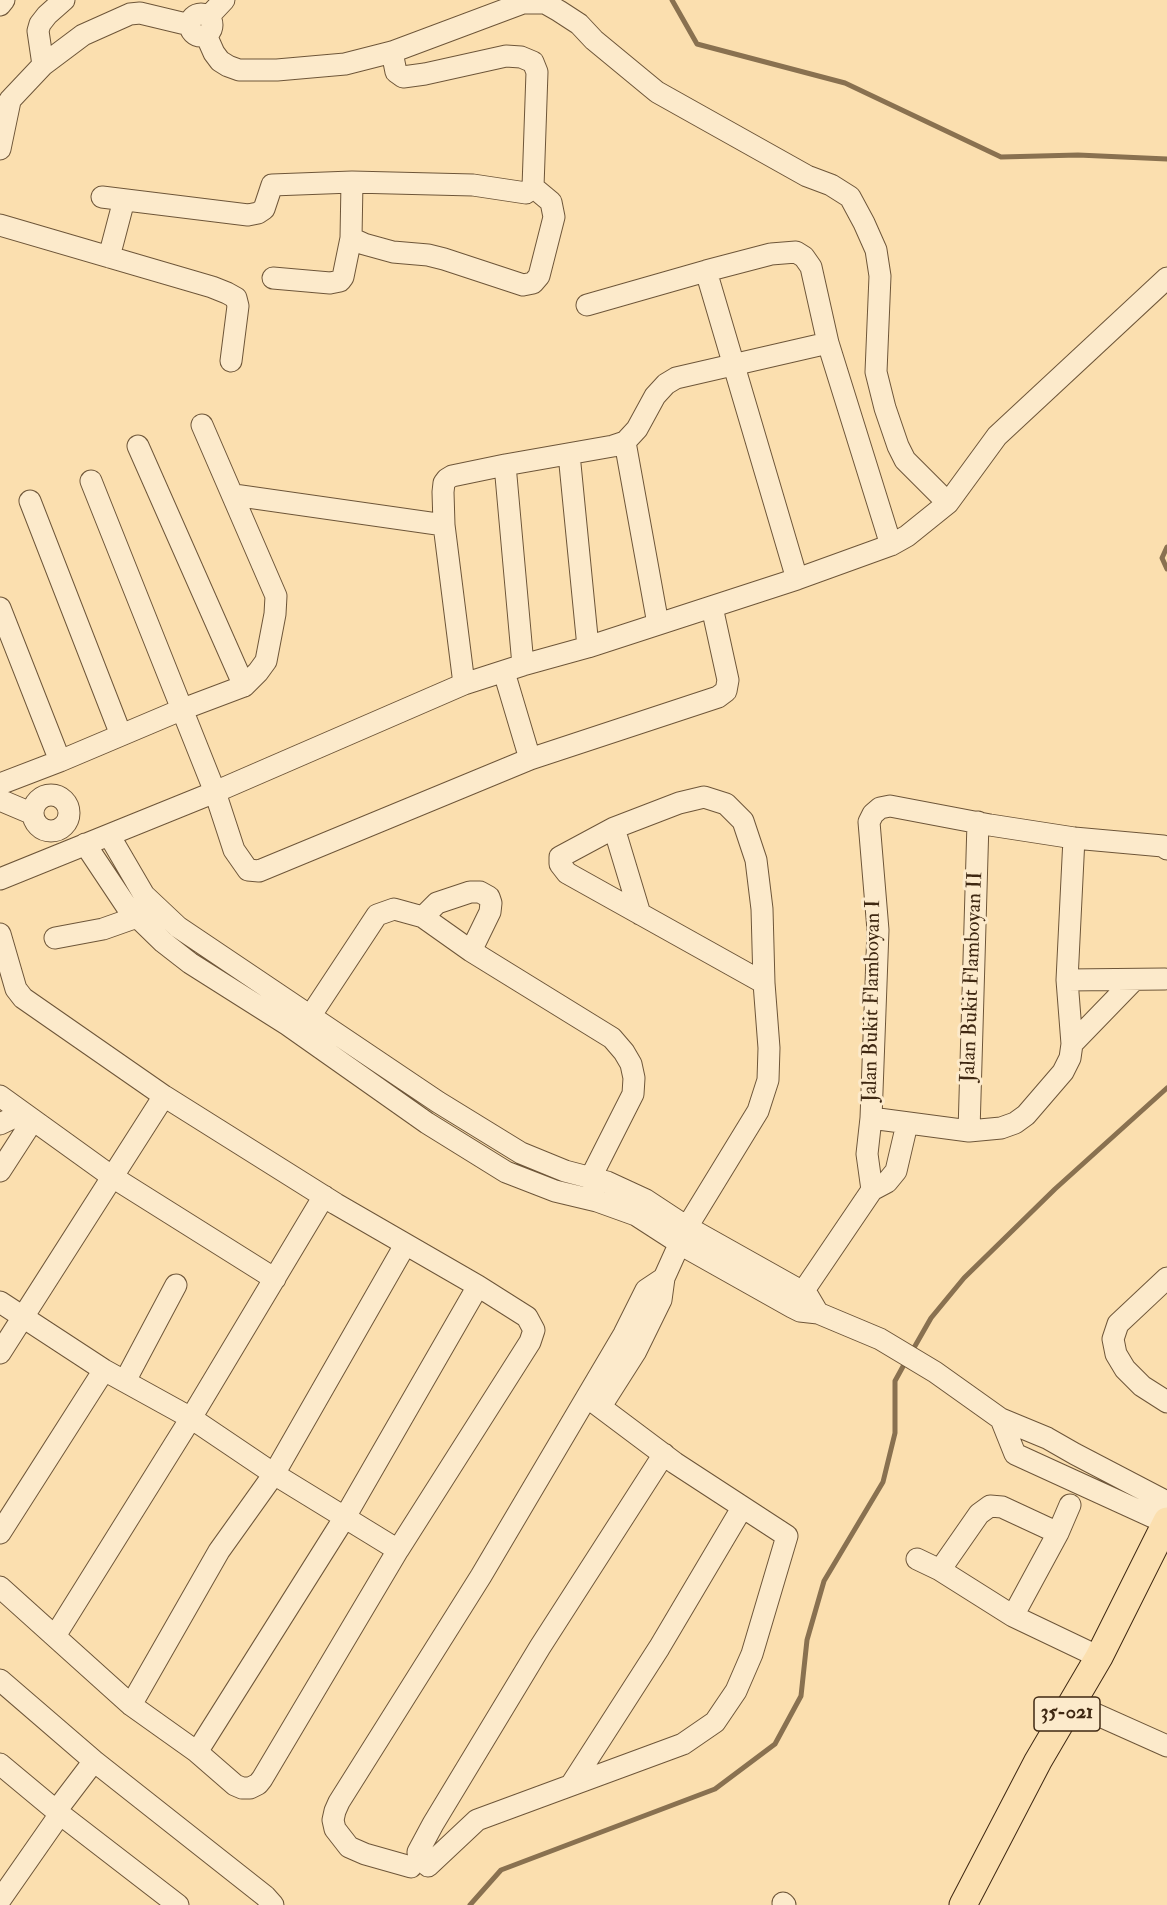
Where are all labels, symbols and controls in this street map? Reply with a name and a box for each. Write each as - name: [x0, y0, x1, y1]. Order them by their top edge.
- street label: Jalan Bukit Flamboyan II: [957, 871, 989, 1083]
- street label: Jalan Bukit Flamboyan I: [859, 900, 887, 1102]
- road number: 35-021: [1034, 1697, 1100, 1731]

